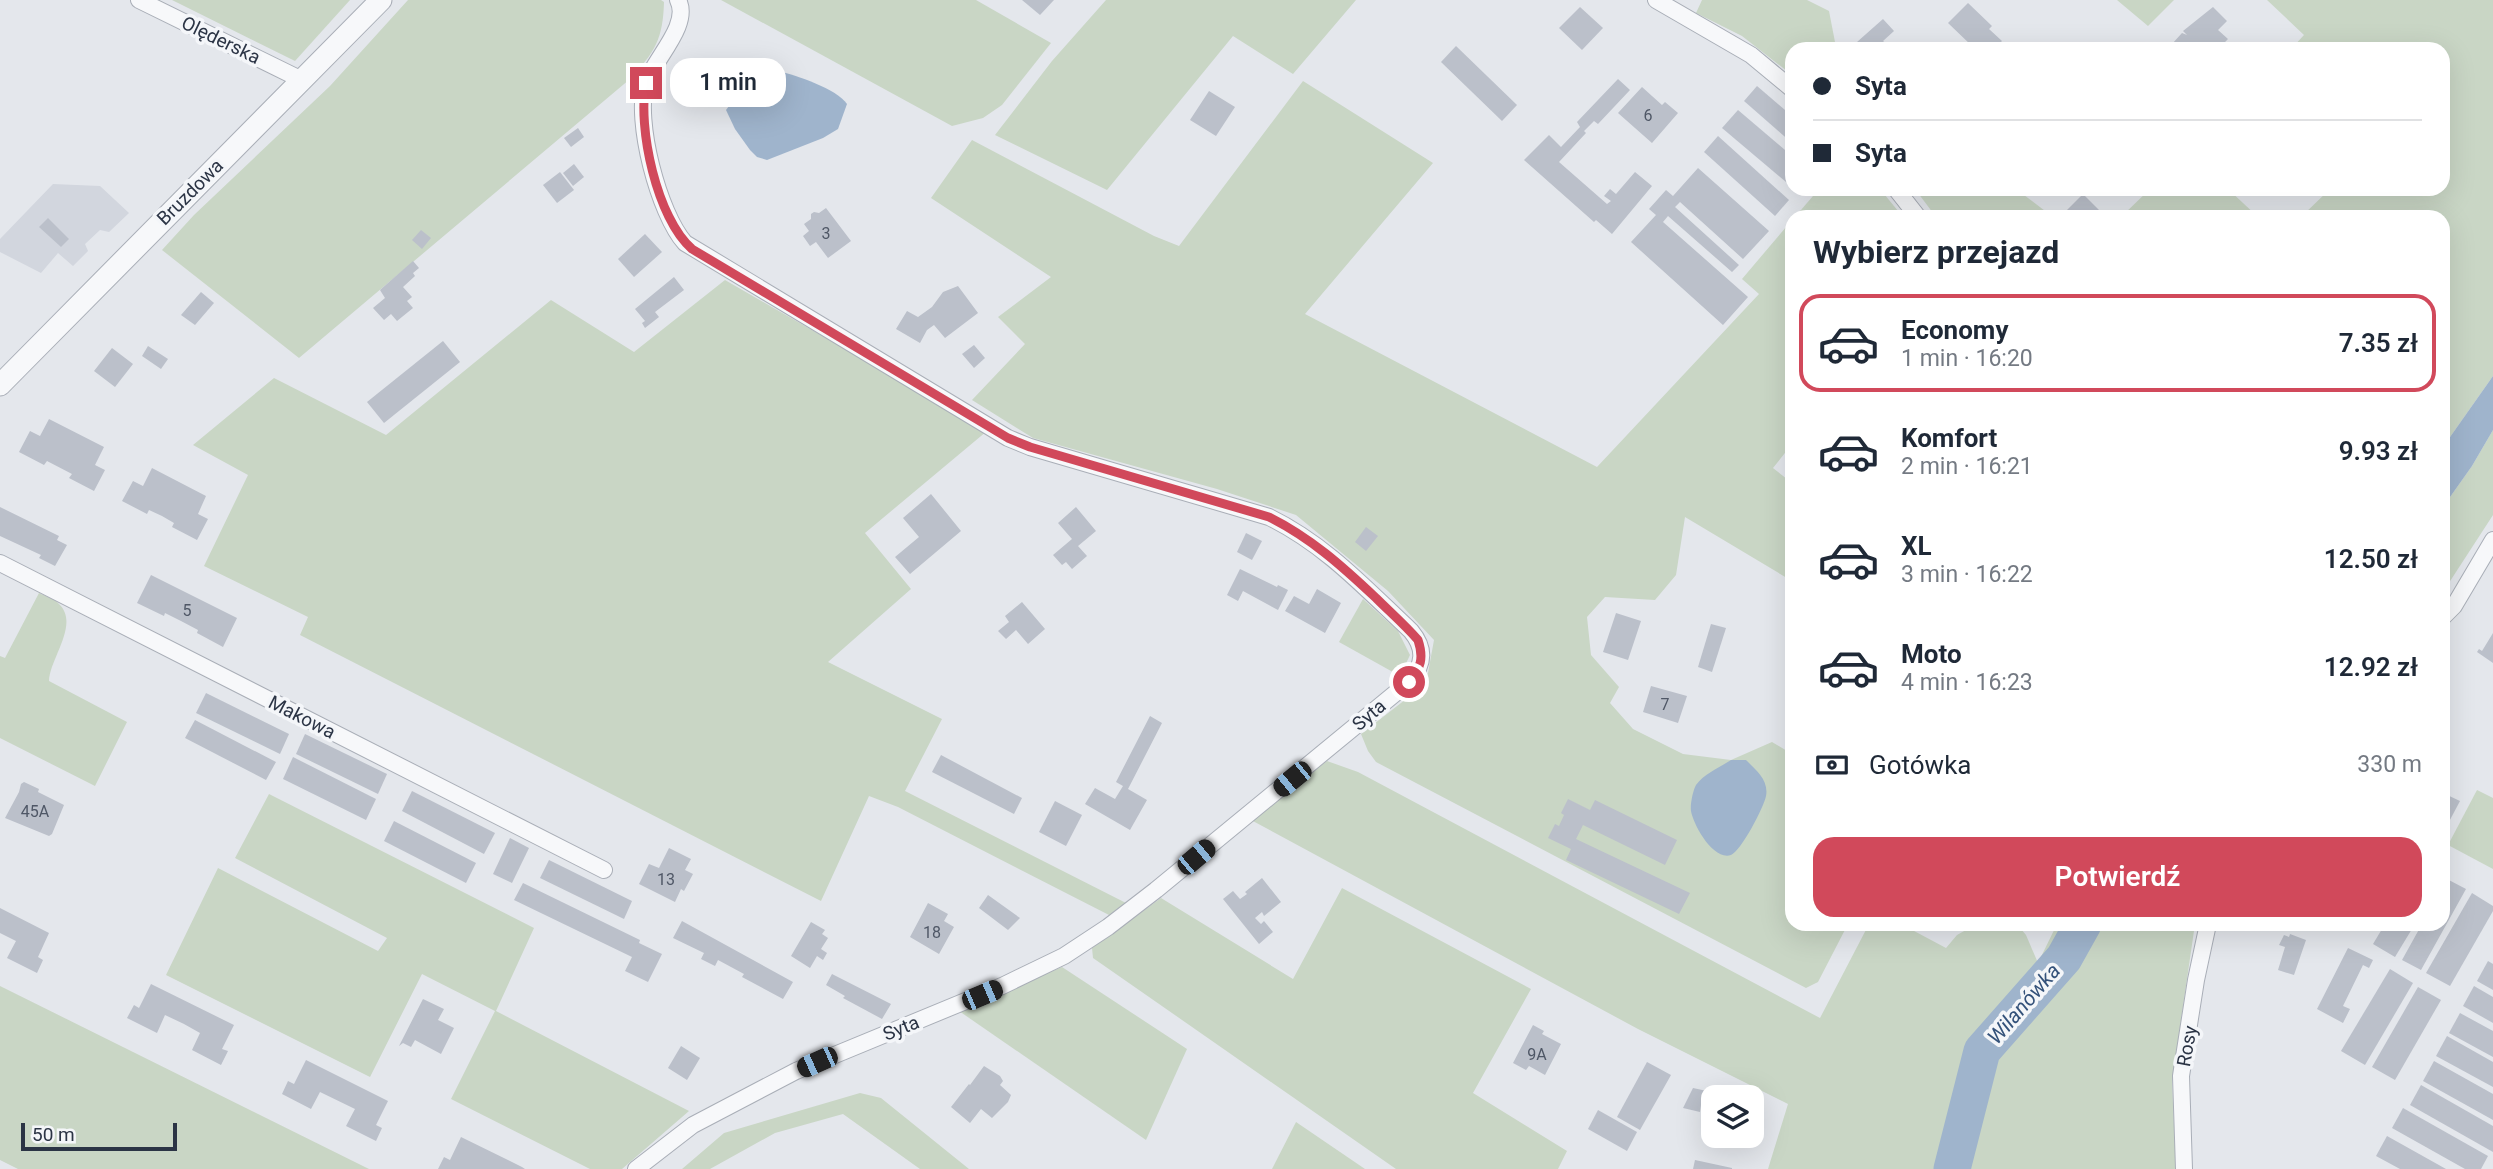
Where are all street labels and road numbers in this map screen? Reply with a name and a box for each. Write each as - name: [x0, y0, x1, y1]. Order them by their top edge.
- street label: Olęderska: [178, 11, 264, 69]
- street label: Bruzdowa: [152, 154, 228, 230]
- street label: Makowa: [265, 690, 339, 744]
- street label: Syta: [1348, 694, 1390, 736]
- street label: Syta: [880, 1010, 922, 1046]
- street label: Rosy: [2172, 1024, 2202, 1068]

